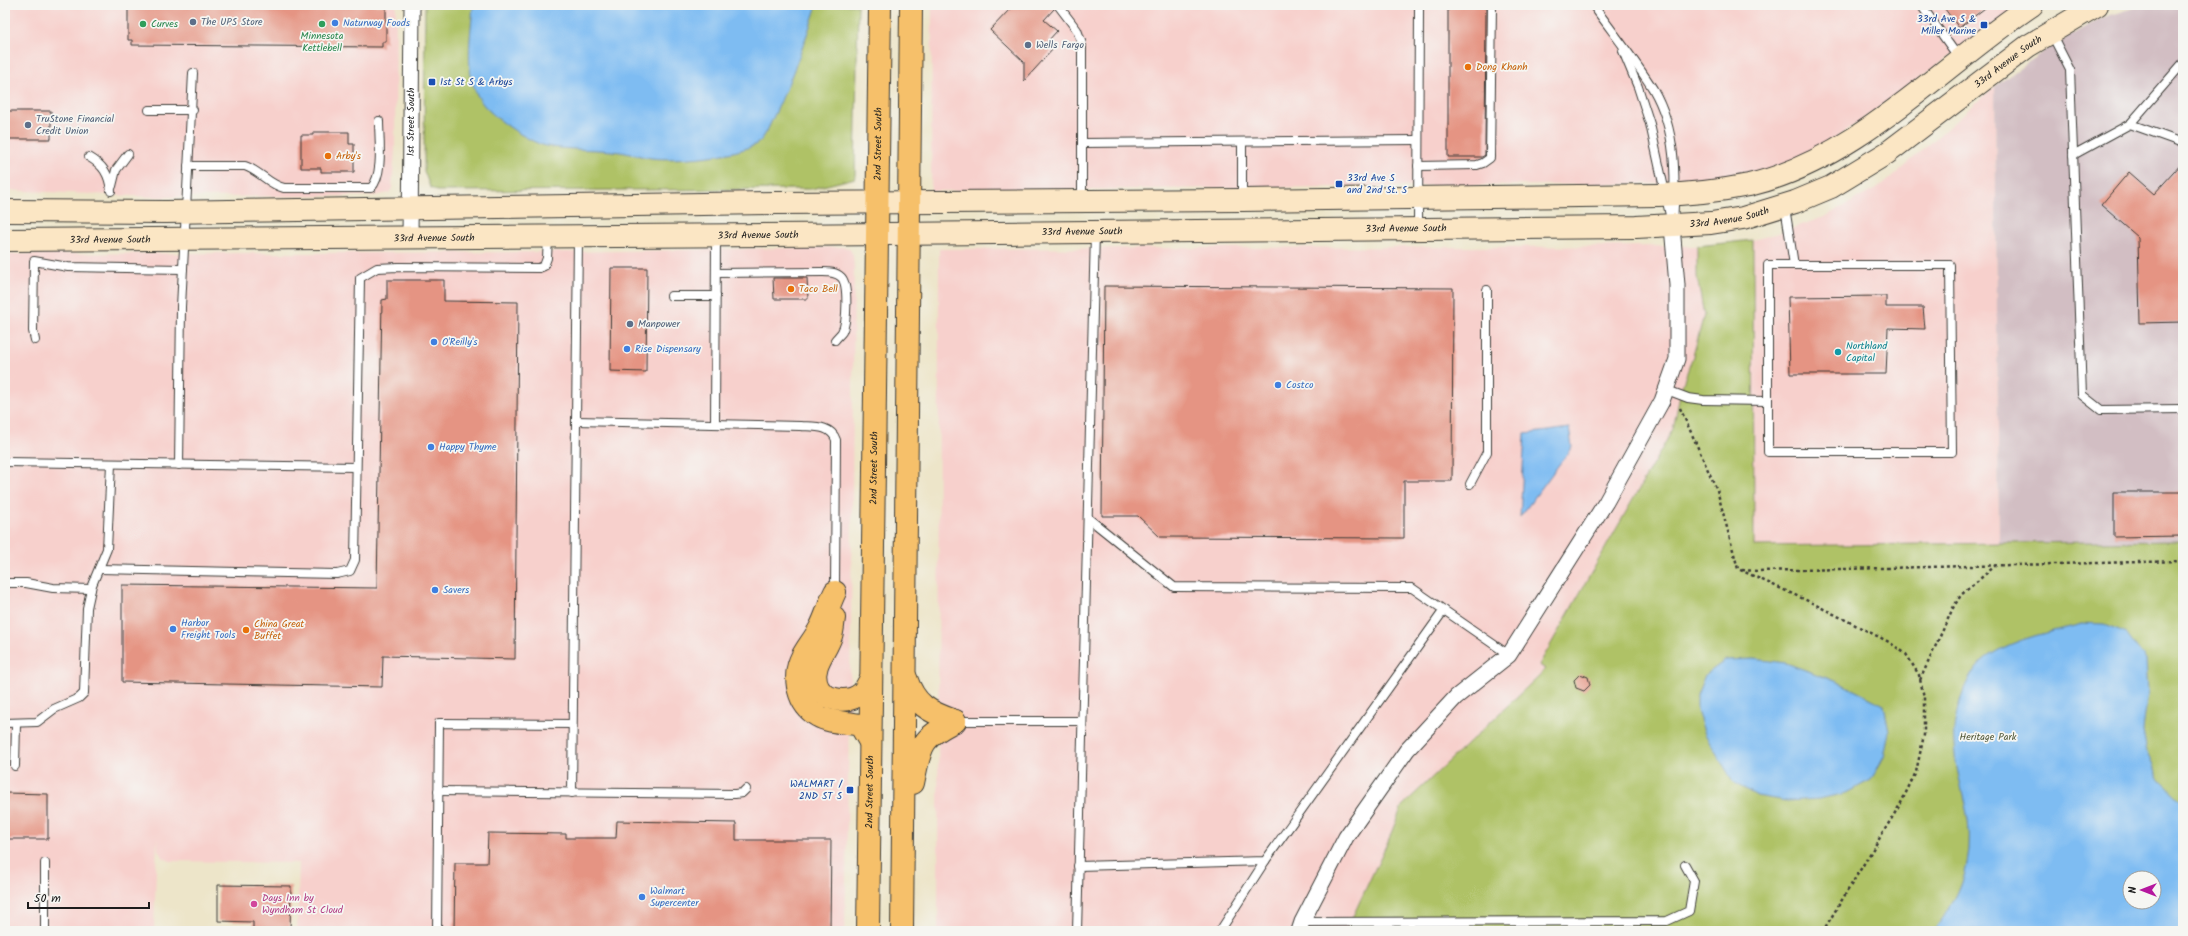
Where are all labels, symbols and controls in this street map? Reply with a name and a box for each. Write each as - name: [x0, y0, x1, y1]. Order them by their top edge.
- place label: 33rd Ave S & Miller Marine: [1917, 11, 1976, 39]
- place label: The UPS Store: [201, 14, 263, 30]
- place label: Naturway Foods: [343, 15, 411, 31]
- place label: Curves: [151, 16, 179, 32]
- marker: The UPS Store: [188, 17, 198, 27]
- marker: Naturway Foods: [330, 18, 340, 28]
- marker: Curves: [138, 19, 148, 29]
- marker: Minnesota Kettlebell: [317, 19, 327, 29]
- marker: 33rd Ave S & Miller Marine: [1979, 20, 1989, 30]
- place label: Minnesota Kettlebell: [301, 28, 344, 56]
- street label: 33rd Avenue South: [1971, 31, 2045, 92]
- place label: Wells Fargo: [1036, 37, 1084, 53]
- marker: Wells Fargo: [1023, 40, 1033, 50]
- place label: Dong Khanh: [1476, 59, 1528, 75]
- marker: Dong Khanh: [1463, 62, 1473, 72]
- place label: 1st St S & Arbys: [440, 74, 513, 90]
- marker: 1st St S & Arbys: [427, 77, 437, 87]
- street label: 1st Street South: [403, 88, 419, 156]
- street label: 2nd Street South: [870, 107, 887, 181]
- place label: TruStone Financial Credit Union: [36, 111, 114, 139]
- marker: TruStone Financial Credit Union: [23, 120, 33, 130]
- place label: Arby's: [336, 148, 362, 164]
- marker: Arby's: [323, 151, 333, 161]
- place label: 33rd Ave S and 2nd St. S: [1347, 170, 1408, 198]
- marker: 33rd Ave S and 2nd St. S: [1334, 179, 1344, 189]
- street label: 33rd Avenue South: [1689, 202, 1771, 232]
- street label: 33rd Avenue South: [1365, 220, 1447, 237]
- street label: 33rd Avenue South: [1041, 223, 1123, 240]
- street label: 33rd Avenue South: [717, 227, 799, 244]
- street label: 33rd Avenue South: [393, 230, 475, 247]
- street label: 33rd Avenue South: [69, 232, 151, 248]
- place label: Taco Bell: [799, 281, 838, 297]
- marker: Taco Bell: [786, 284, 796, 294]
- place label: Manpower: [638, 316, 680, 332]
- marker: Manpower: [625, 319, 635, 329]
- place label: O'Reilly's: [442, 334, 478, 350]
- marker: O'Reilly's: [429, 337, 439, 347]
- place label: Northland Capital: [1846, 338, 1888, 366]
- place label: Rise Dispensary: [635, 341, 701, 357]
- marker: Rise Dispensary: [622, 344, 632, 354]
- marker: Northland Capital: [1833, 347, 1843, 357]
- place label: Costco: [1286, 377, 1314, 393]
- marker: Costco: [1273, 380, 1283, 390]
- street label: 2nd Street South: [866, 431, 882, 505]
- place label: Happy Thyme: [439, 439, 497, 455]
- marker: Happy Thyme: [426, 442, 436, 452]
- place label: Savers: [443, 582, 470, 598]
- marker: Savers: [430, 585, 440, 595]
- place label: Harbor Freight Tools: [181, 615, 236, 643]
- place label: China Great Buffet: [254, 616, 304, 644]
- marker: Harbor Freight Tools: [168, 624, 178, 634]
- marker: China Great Buffet: [241, 625, 251, 635]
- park label: Heritage Park: [1960, 729, 2017, 745]
- street label: 2nd Street South: [861, 755, 878, 829]
- place label: WALMART / 2ND ST S: [790, 776, 843, 804]
- marker: WALMART / 2ND ST S: [845, 785, 855, 795]
- north arrow: [2122, 870, 2162, 910]
- place label: Walmart Supercenter: [650, 883, 699, 911]
- scale bar: [28, 884, 149, 910]
- text: N: [2124, 886, 2142, 893]
- text: 50 m: [34, 889, 61, 908]
- place label: Days Inn by Wyndham St Cloud: [262, 890, 344, 918]
- marker: Walmart Supercenter: [637, 892, 647, 902]
- marker: Days Inn by Wyndham St Cloud: [249, 899, 259, 909]

